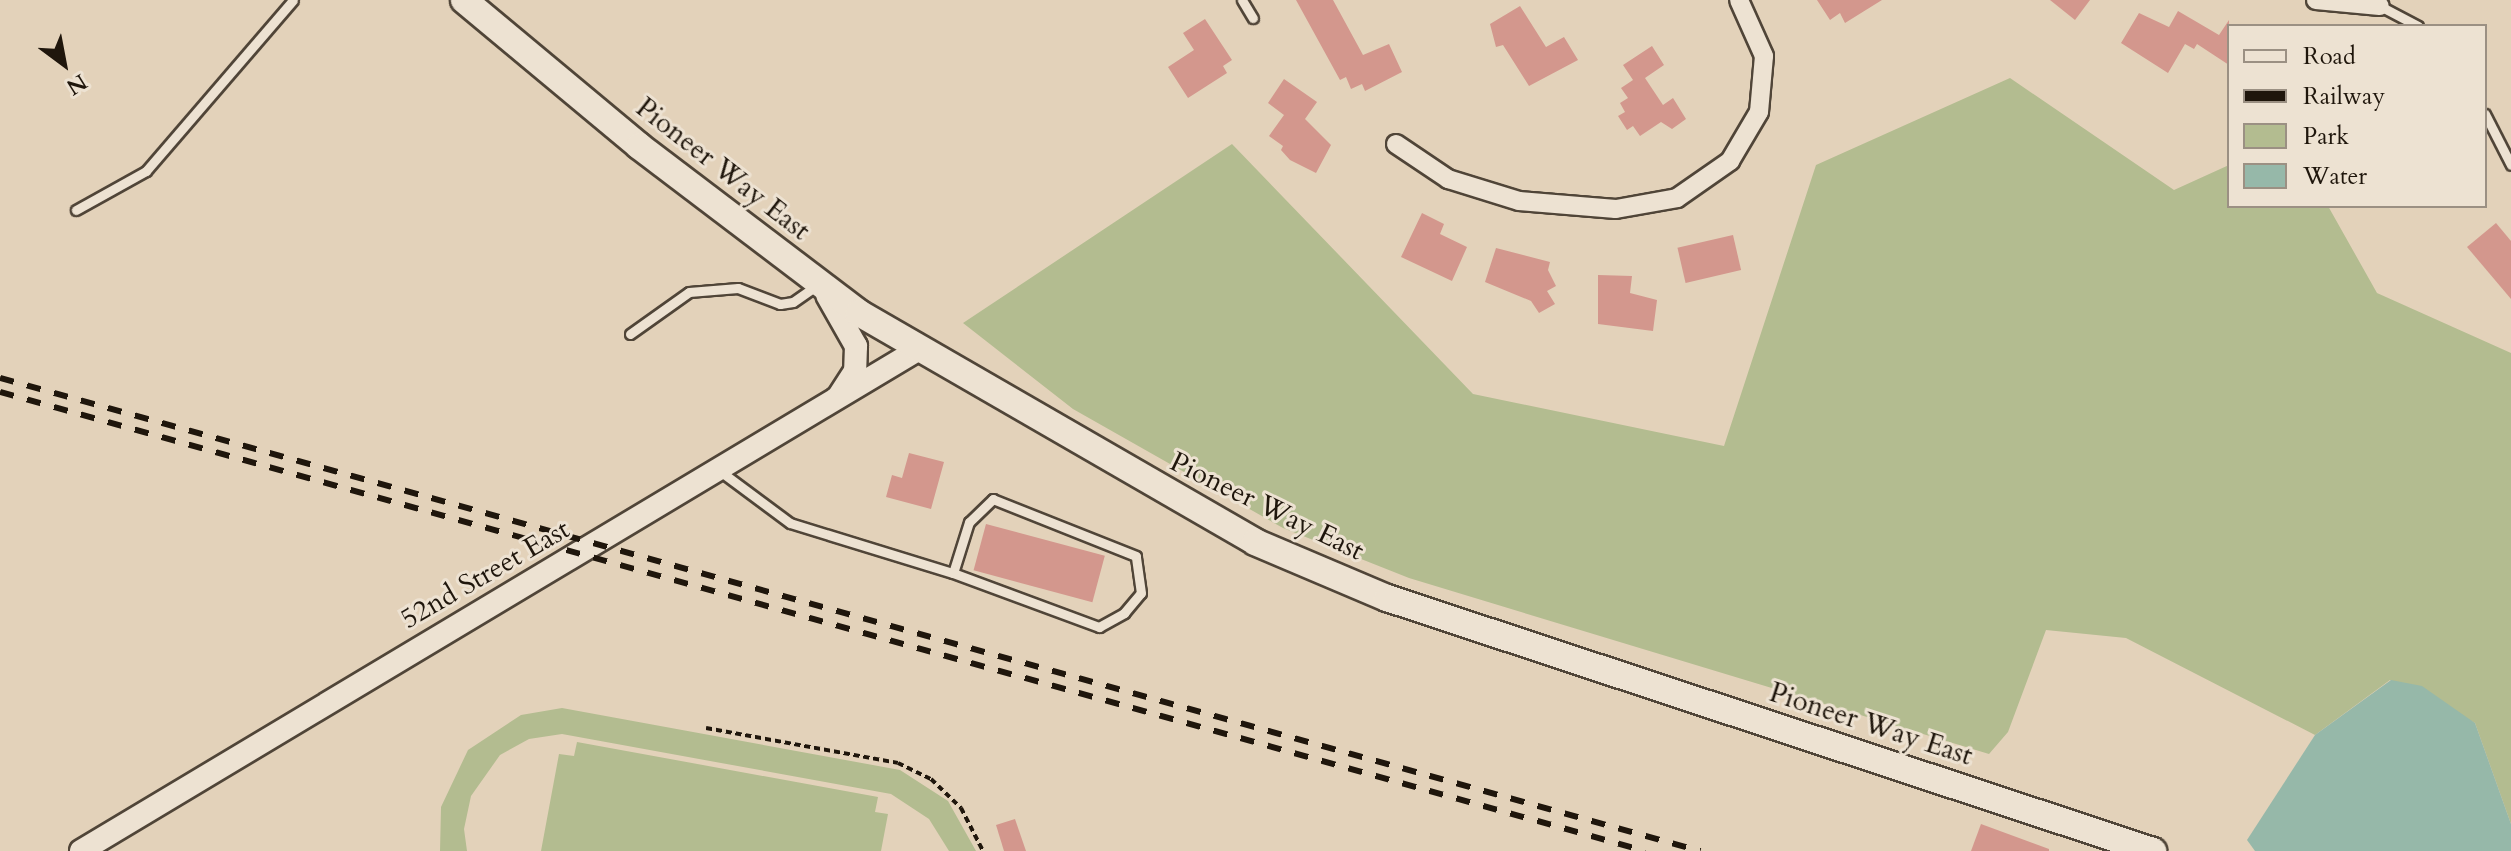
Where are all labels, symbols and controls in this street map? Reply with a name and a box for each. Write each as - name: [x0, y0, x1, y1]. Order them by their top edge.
- north arrow: [24, 24, 104, 104]
- legend: [2227, 24, 2487, 208]
- text: Road: [2303, 40, 2356, 73]
- text: N: [61, 67, 93, 102]
- text: Railway: [2303, 80, 2385, 113]
- street label: Pioneer Way East: [629, 91, 817, 247]
- text: Park: [2303, 120, 2349, 153]
- text: Water: [2303, 160, 2367, 193]
- street label: Pioneer Way East: [1165, 445, 1369, 567]
- street label: 52nd Street East: [395, 512, 575, 636]
- street label: Pioneer Way East: [1765, 675, 1977, 773]

